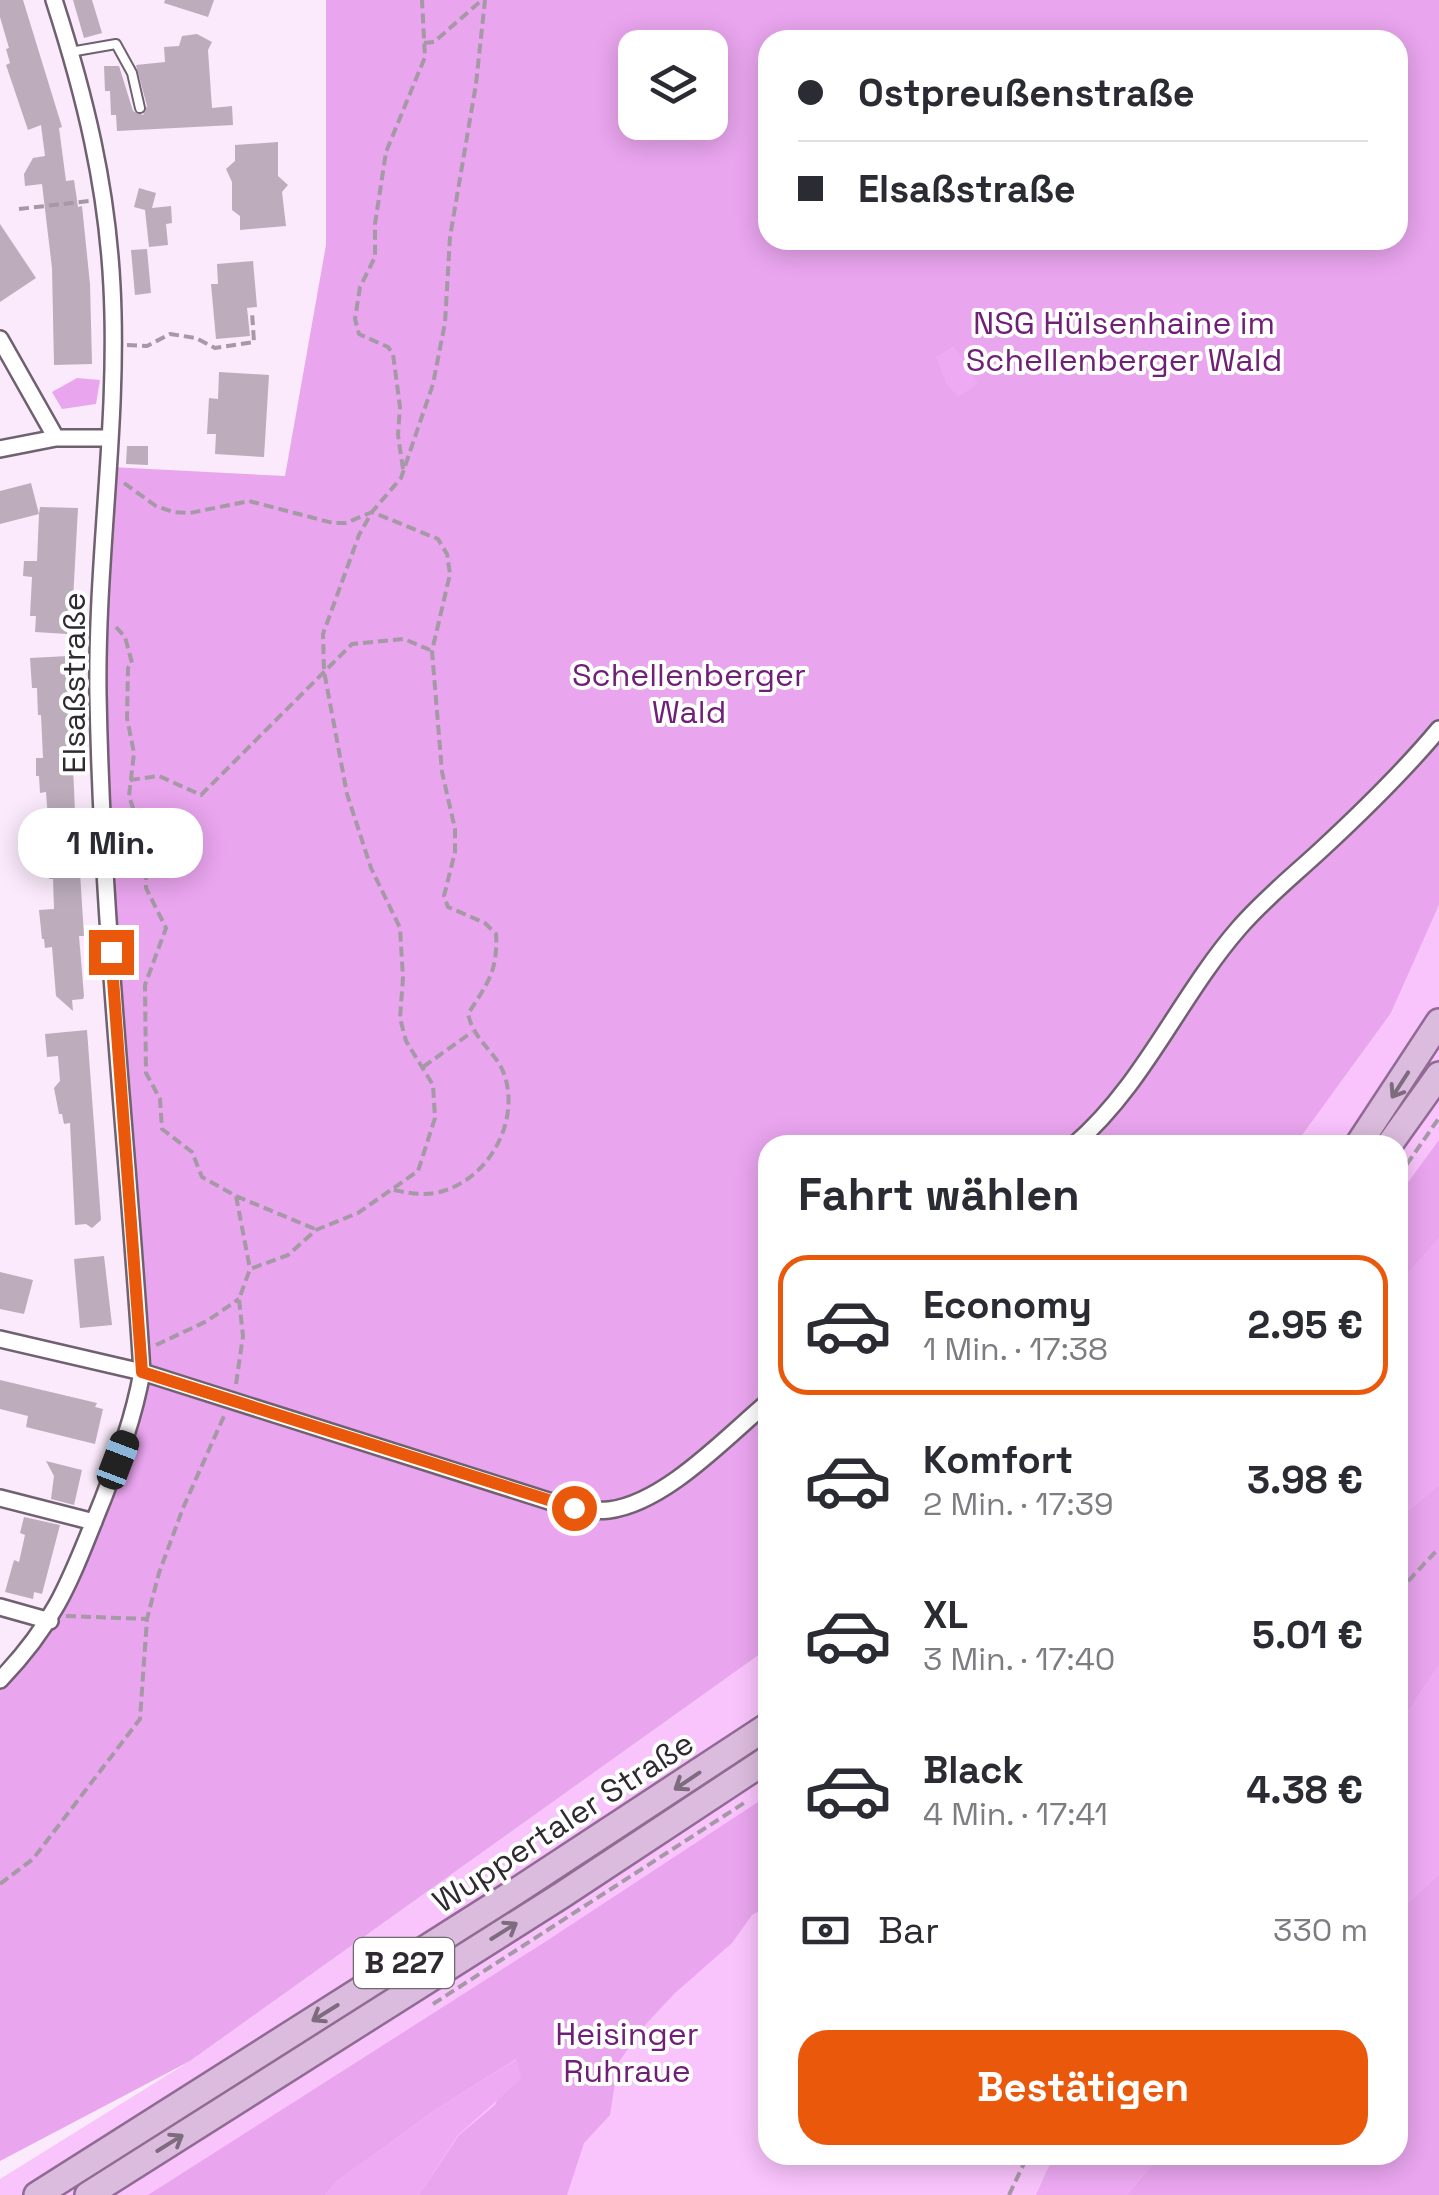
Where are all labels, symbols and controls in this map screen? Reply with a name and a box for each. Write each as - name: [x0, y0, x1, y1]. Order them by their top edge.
- map controls: [618, 30, 728, 140]
- button: layers: [618, 30, 728, 140]
- text: Ostpreußenstraße: [858, 69, 1195, 117]
- text: Elsaßstraße: [858, 165, 1076, 213]
- park label: NSG Hülsenhaine im Schellenberger Wald: [966, 303, 1282, 380]
- street label: Elsaßstraße: [54, 592, 94, 774]
- park label: Schellenberger Wald: [572, 655, 806, 732]
- callout: 1 Min.: [18, 807, 204, 877]
- text: 1 Min.: [66, 823, 155, 863]
- route end: [89, 930, 134, 975]
- one-way arrow: [1390, 1070, 1411, 1098]
- text: Fahrt wählen: [798, 1166, 1080, 1223]
- icon: car: [803, 1280, 893, 1370]
- text: Economy: [923, 1281, 1092, 1329]
- text: 2.95 €: [1247, 1301, 1363, 1349]
- text: 1 Min. · 17:38: [923, 1329, 1108, 1369]
- car: [93, 1427, 143, 1493]
- icon: car: [803, 1435, 893, 1525]
- text: Komfort: [923, 1436, 1073, 1484]
- text: 3.98 €: [1247, 1456, 1363, 1504]
- text: 2 Min. · 17:39: [923, 1484, 1114, 1524]
- route start: [552, 1486, 597, 1531]
- icon: car: [803, 1590, 893, 1680]
- text: XL: [923, 1591, 968, 1639]
- text: 5.01 €: [1252, 1611, 1363, 1659]
- text: 3 Min. · 17:40: [923, 1639, 1115, 1679]
- street label: Wuppertaler Straße: [425, 1723, 701, 1921]
- icon: car: [803, 1745, 893, 1835]
- text: Black: [923, 1746, 1024, 1794]
- text: 4.38 €: [1246, 1766, 1363, 1814]
- one-way arrow: [674, 1770, 702, 1791]
- text: 4 Min. · 17:41: [923, 1794, 1108, 1834]
- icon: cash: [798, 1903, 853, 1958]
- text: Bar: [878, 1906, 939, 1954]
- text: 330 m: [1273, 1910, 1368, 1950]
- one-way arrow: [489, 1921, 518, 1942]
- road number: B 227: [354, 1938, 454, 1988]
- one-way arrow: [311, 2002, 340, 2023]
- park label: Heisinger Ruhraue: [555, 2014, 699, 2091]
- button: Bestätigen: [798, 2030, 1368, 2145]
- one-way arrow: [155, 2132, 184, 2153]

